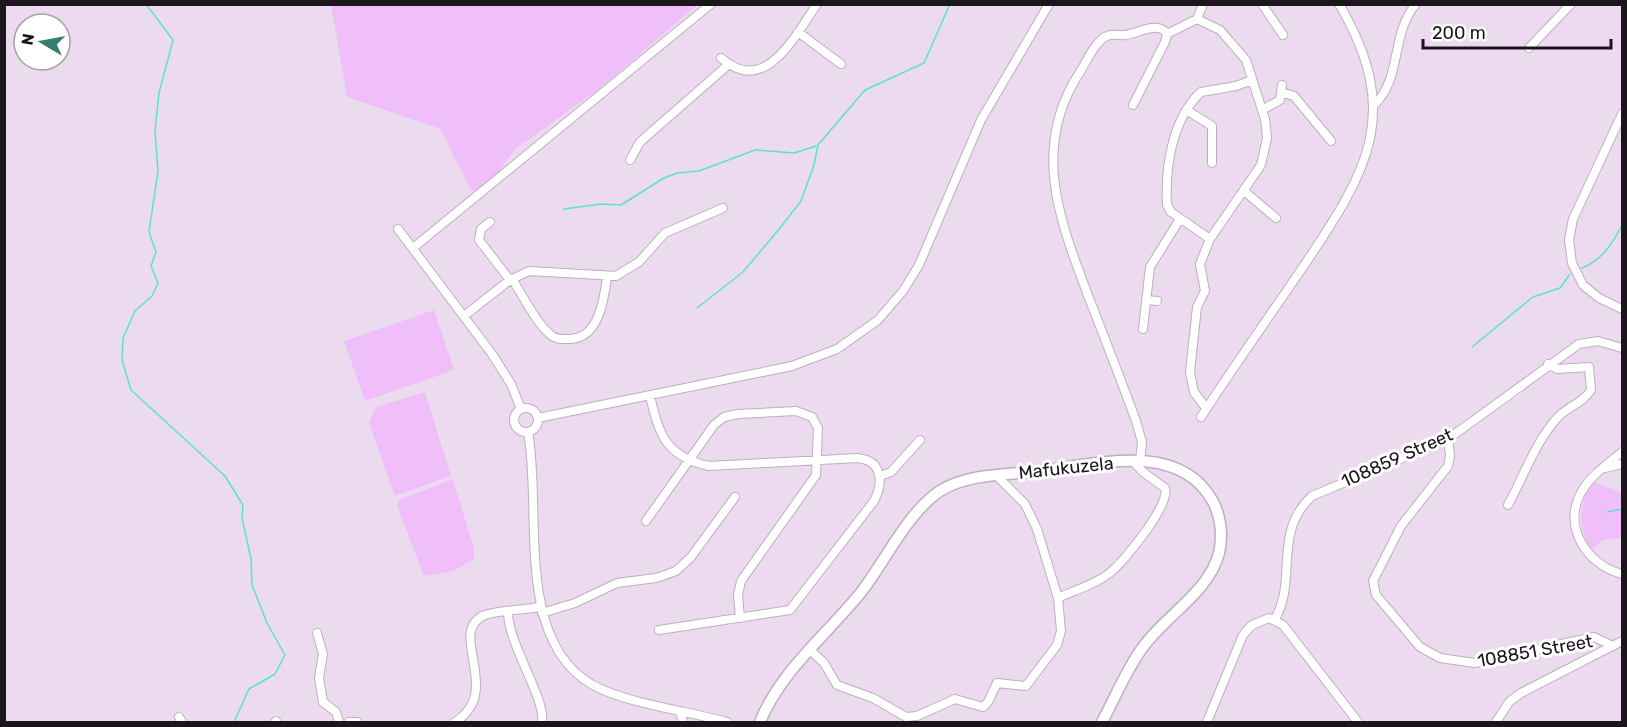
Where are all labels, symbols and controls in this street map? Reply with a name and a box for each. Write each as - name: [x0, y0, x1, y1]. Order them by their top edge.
- north arrow: [12, 12, 72, 72]
- scale bar: [1423, 12, 1610, 50]
- text: 200 m: [1432, 22, 1486, 44]
- text: N: [17, 32, 38, 47]
- street label: 108859 Street: [1338, 424, 1456, 492]
- street label: Mafukuzela: [1017, 452, 1115, 484]
- street label: 108851 Street: [1476, 630, 1594, 672]

